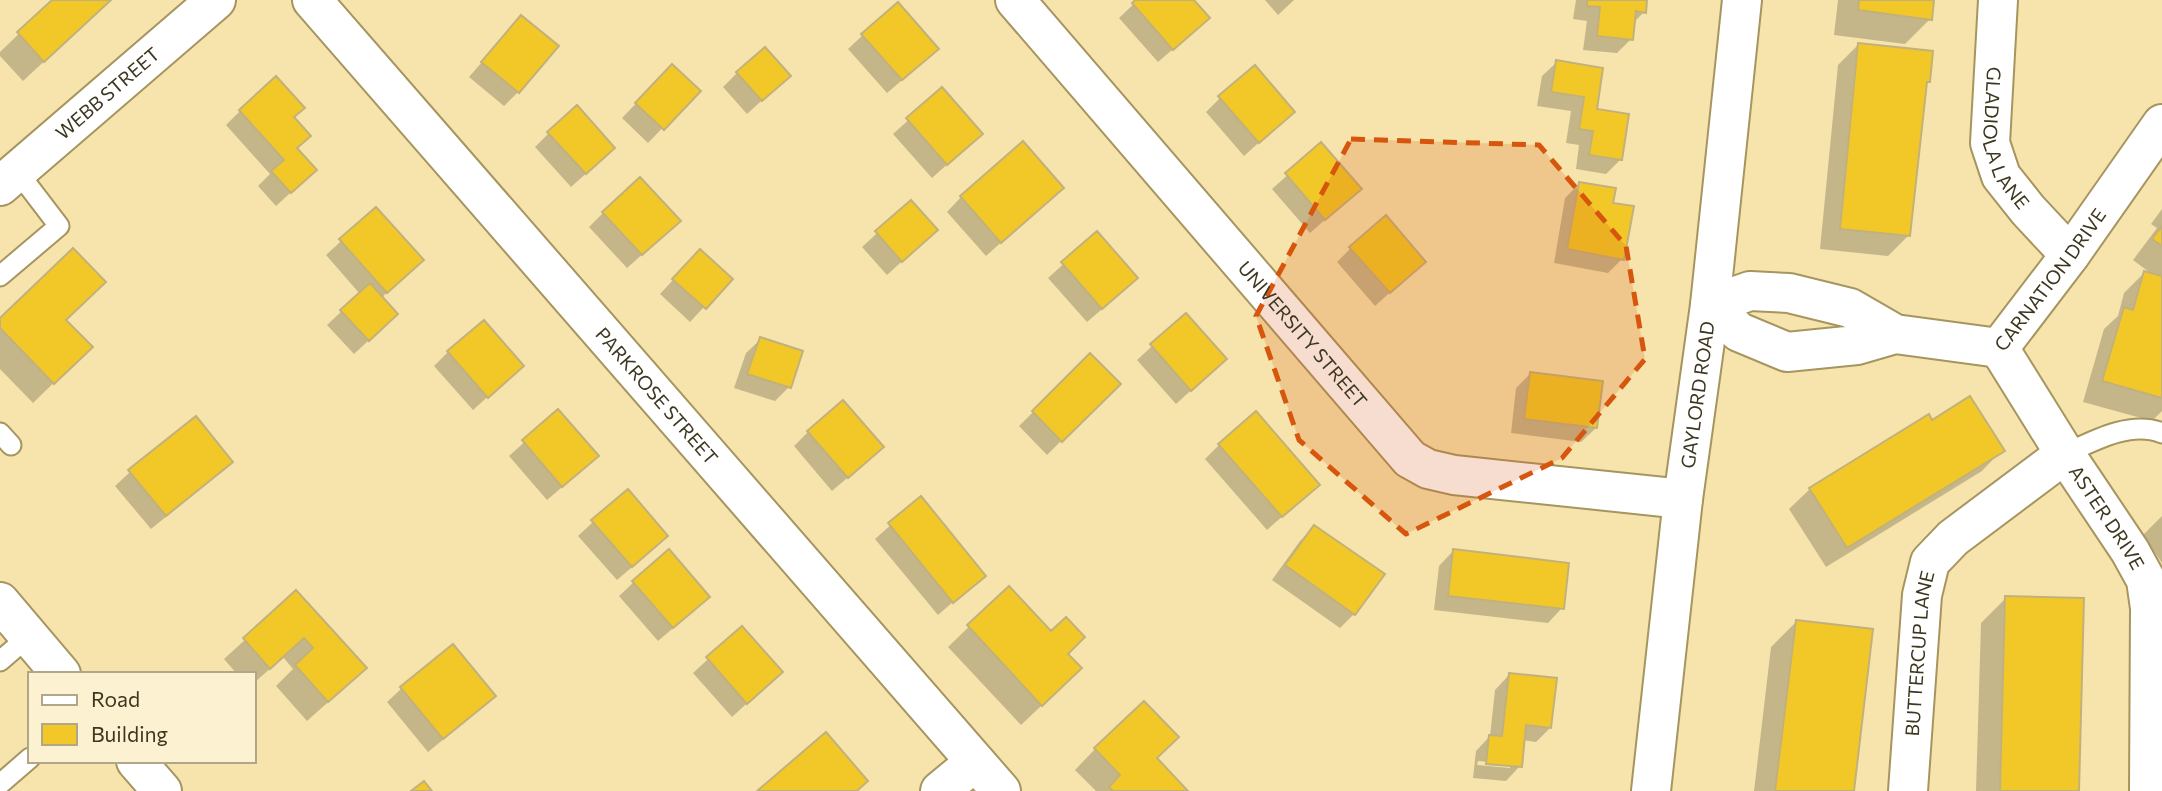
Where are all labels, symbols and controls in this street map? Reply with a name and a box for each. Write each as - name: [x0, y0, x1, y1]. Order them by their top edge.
- street label: WEBB STREET: [51, 42, 164, 144]
- street label: GLADIOLA LANE: [1978, 66, 2035, 213]
- street label: CARNATION DRIVE: [1989, 204, 2110, 355]
- street label: UNIVERSITY STREET: [1234, 256, 1372, 412]
- street label: GAYLORD ROAD: [1675, 319, 1719, 470]
- street label: PARKROSE STREET: [591, 322, 723, 469]
- street label: ASTER DRIVE: [2065, 461, 2150, 573]
- street label: BUTTERCUP LANE: [1900, 568, 1939, 737]
- legend: [28, 672, 256, 763]
- text: Road: [91, 686, 140, 711]
- text: Building: [91, 721, 168, 746]

